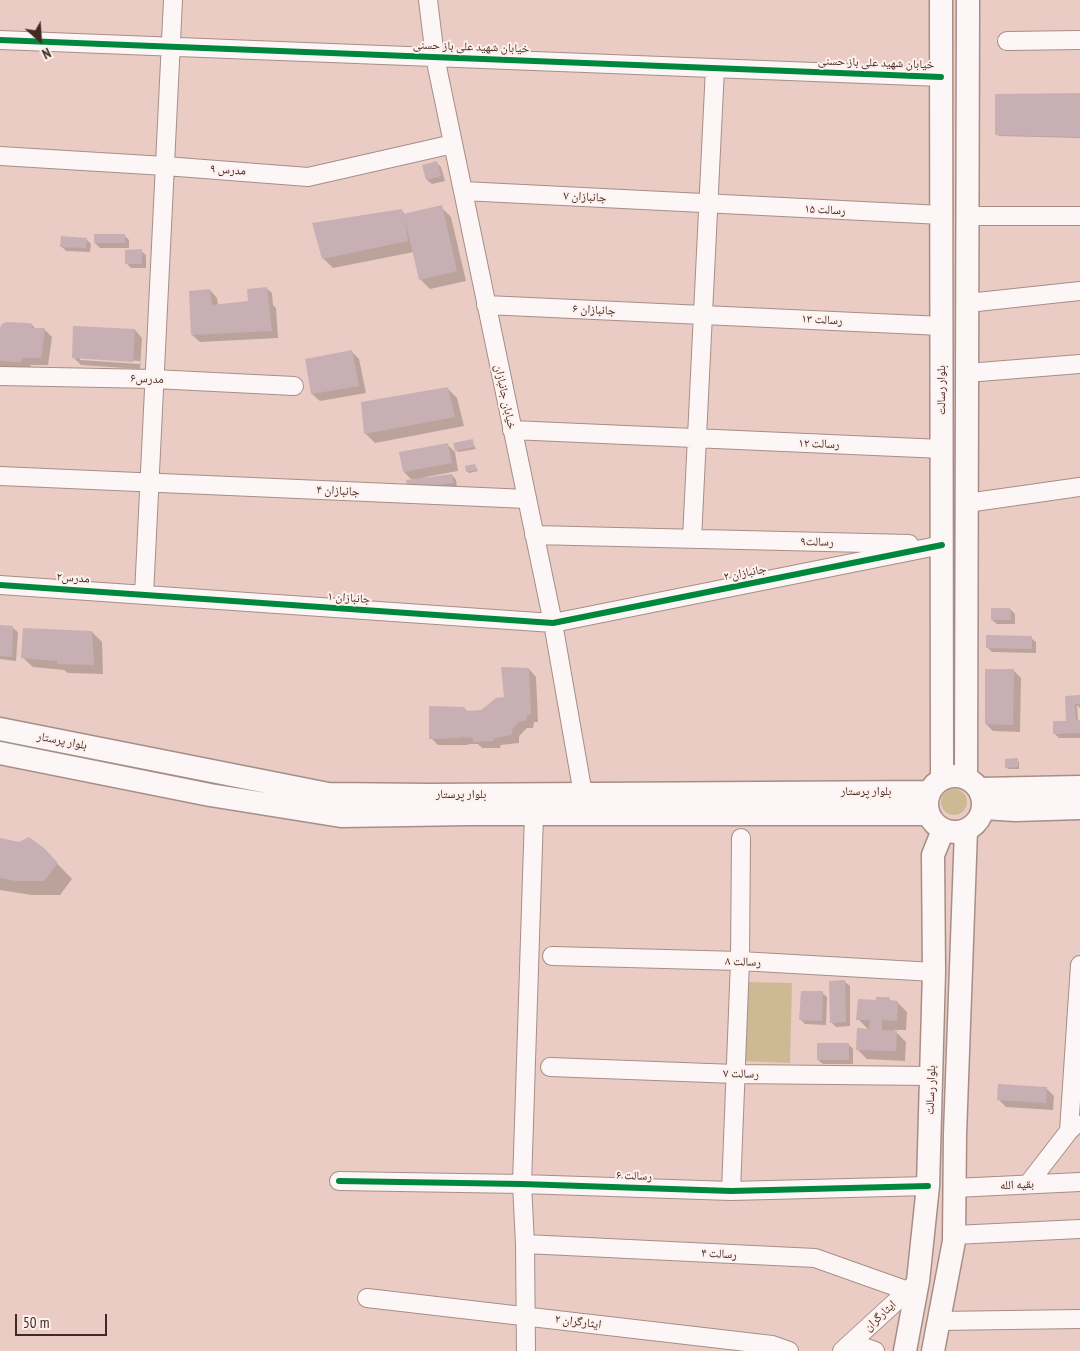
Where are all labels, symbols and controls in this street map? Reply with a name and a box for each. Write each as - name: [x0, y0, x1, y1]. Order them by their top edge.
- north arrow: [15, 15, 65, 65]
- street label: خیابان شهید علی باز حسنی: [413, 38, 529, 56]
- text: N: [39, 44, 54, 63]
- street label: خیابان شهید علی باز حسنی: [818, 54, 934, 72]
- street label: مدرس ۹: [210, 162, 246, 178]
- street label: جانبازان ۷: [563, 189, 607, 205]
- street label: رسالت ۱۵: [804, 202, 846, 218]
- street label: جانبازان ۶: [572, 302, 616, 318]
- street label: رسالت ۱۳: [801, 312, 843, 328]
- street label: خیابان جانبازان: [491, 363, 519, 431]
- street label: بلوار رسالت: [935, 365, 949, 415]
- street label: مدرس۶: [130, 371, 164, 387]
- street label: رسالت ۱۲: [798, 436, 840, 452]
- street label: جانبازان ۴: [316, 483, 360, 499]
- street label: رسالت۹: [800, 535, 834, 549]
- street label: جانبازان ۲: [723, 562, 767, 584]
- street label: مدرس۲: [56, 570, 90, 586]
- street label: جانبازان ۱: [327, 589, 371, 607]
- street label: بلوار پرستار: [36, 729, 88, 753]
- street label: بلوار پرستار: [841, 785, 891, 799]
- street label: بلوار پرستار: [436, 788, 486, 802]
- street label: رسالت ۸: [725, 954, 761, 970]
- street label: بلوار رسالت: [923, 1065, 939, 1115]
- street label: رسالت ۷: [723, 1066, 759, 1082]
- street label: رسالت ۶: [616, 1168, 652, 1184]
- street label: بقیه الله: [1000, 1177, 1034, 1193]
- street label: رسالت ۴: [701, 1246, 737, 1262]
- street label: ایثارگران: [861, 1298, 899, 1334]
- scale bar: [18, 1304, 110, 1336]
- street label: ایثارگران ۲: [554, 1312, 602, 1332]
- text: 50 m: [23, 1313, 49, 1332]

